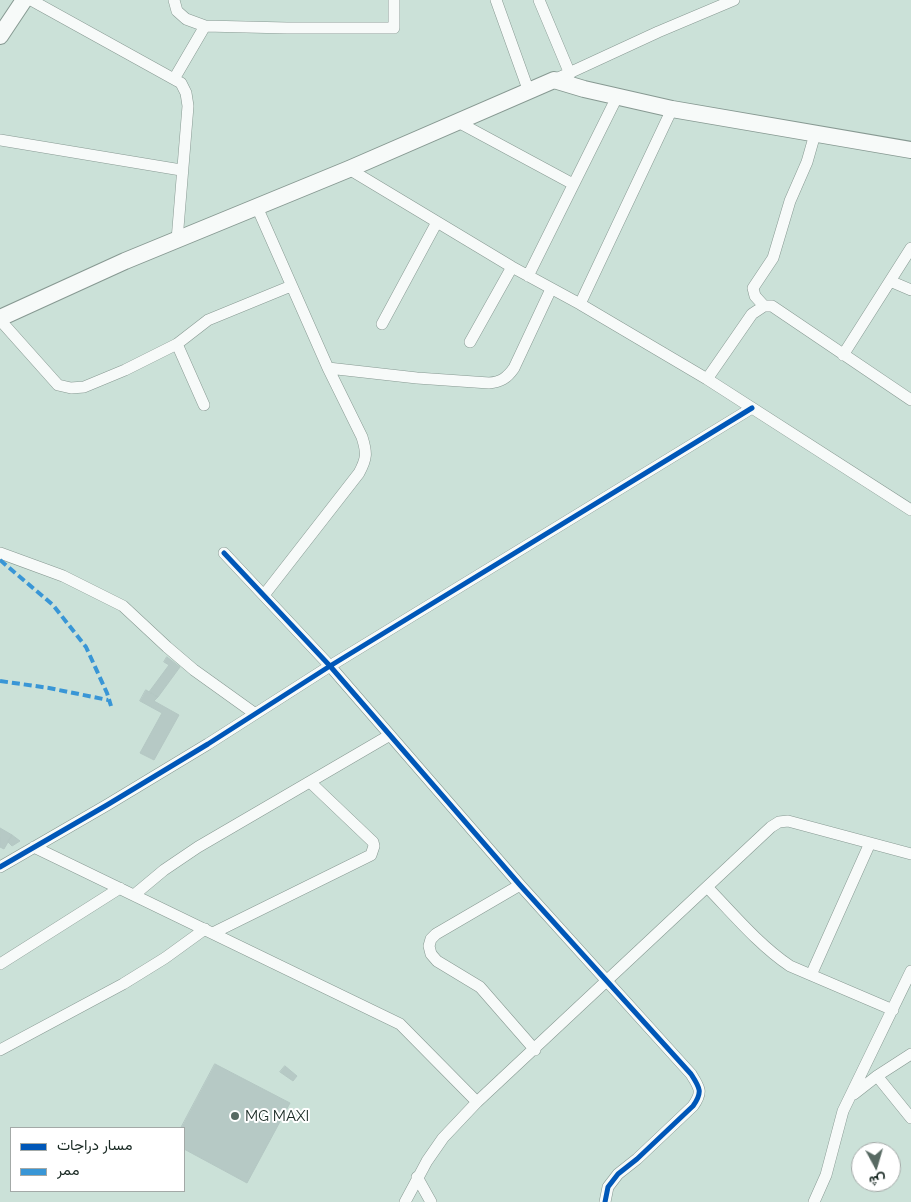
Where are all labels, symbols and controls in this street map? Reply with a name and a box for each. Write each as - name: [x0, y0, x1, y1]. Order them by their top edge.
- place label: MG MAXI: [245, 1107, 309, 1125]
- marker: MG MAXI: [229, 1110, 241, 1122]
- legend: [10, 1127, 185, 1192]
- text: مسار دراجات: [57, 1136, 132, 1154]
- north arrow: [851, 1142, 901, 1192]
- text: ممر: [57, 1161, 79, 1179]
- text: ش: [868, 1172, 887, 1190]

